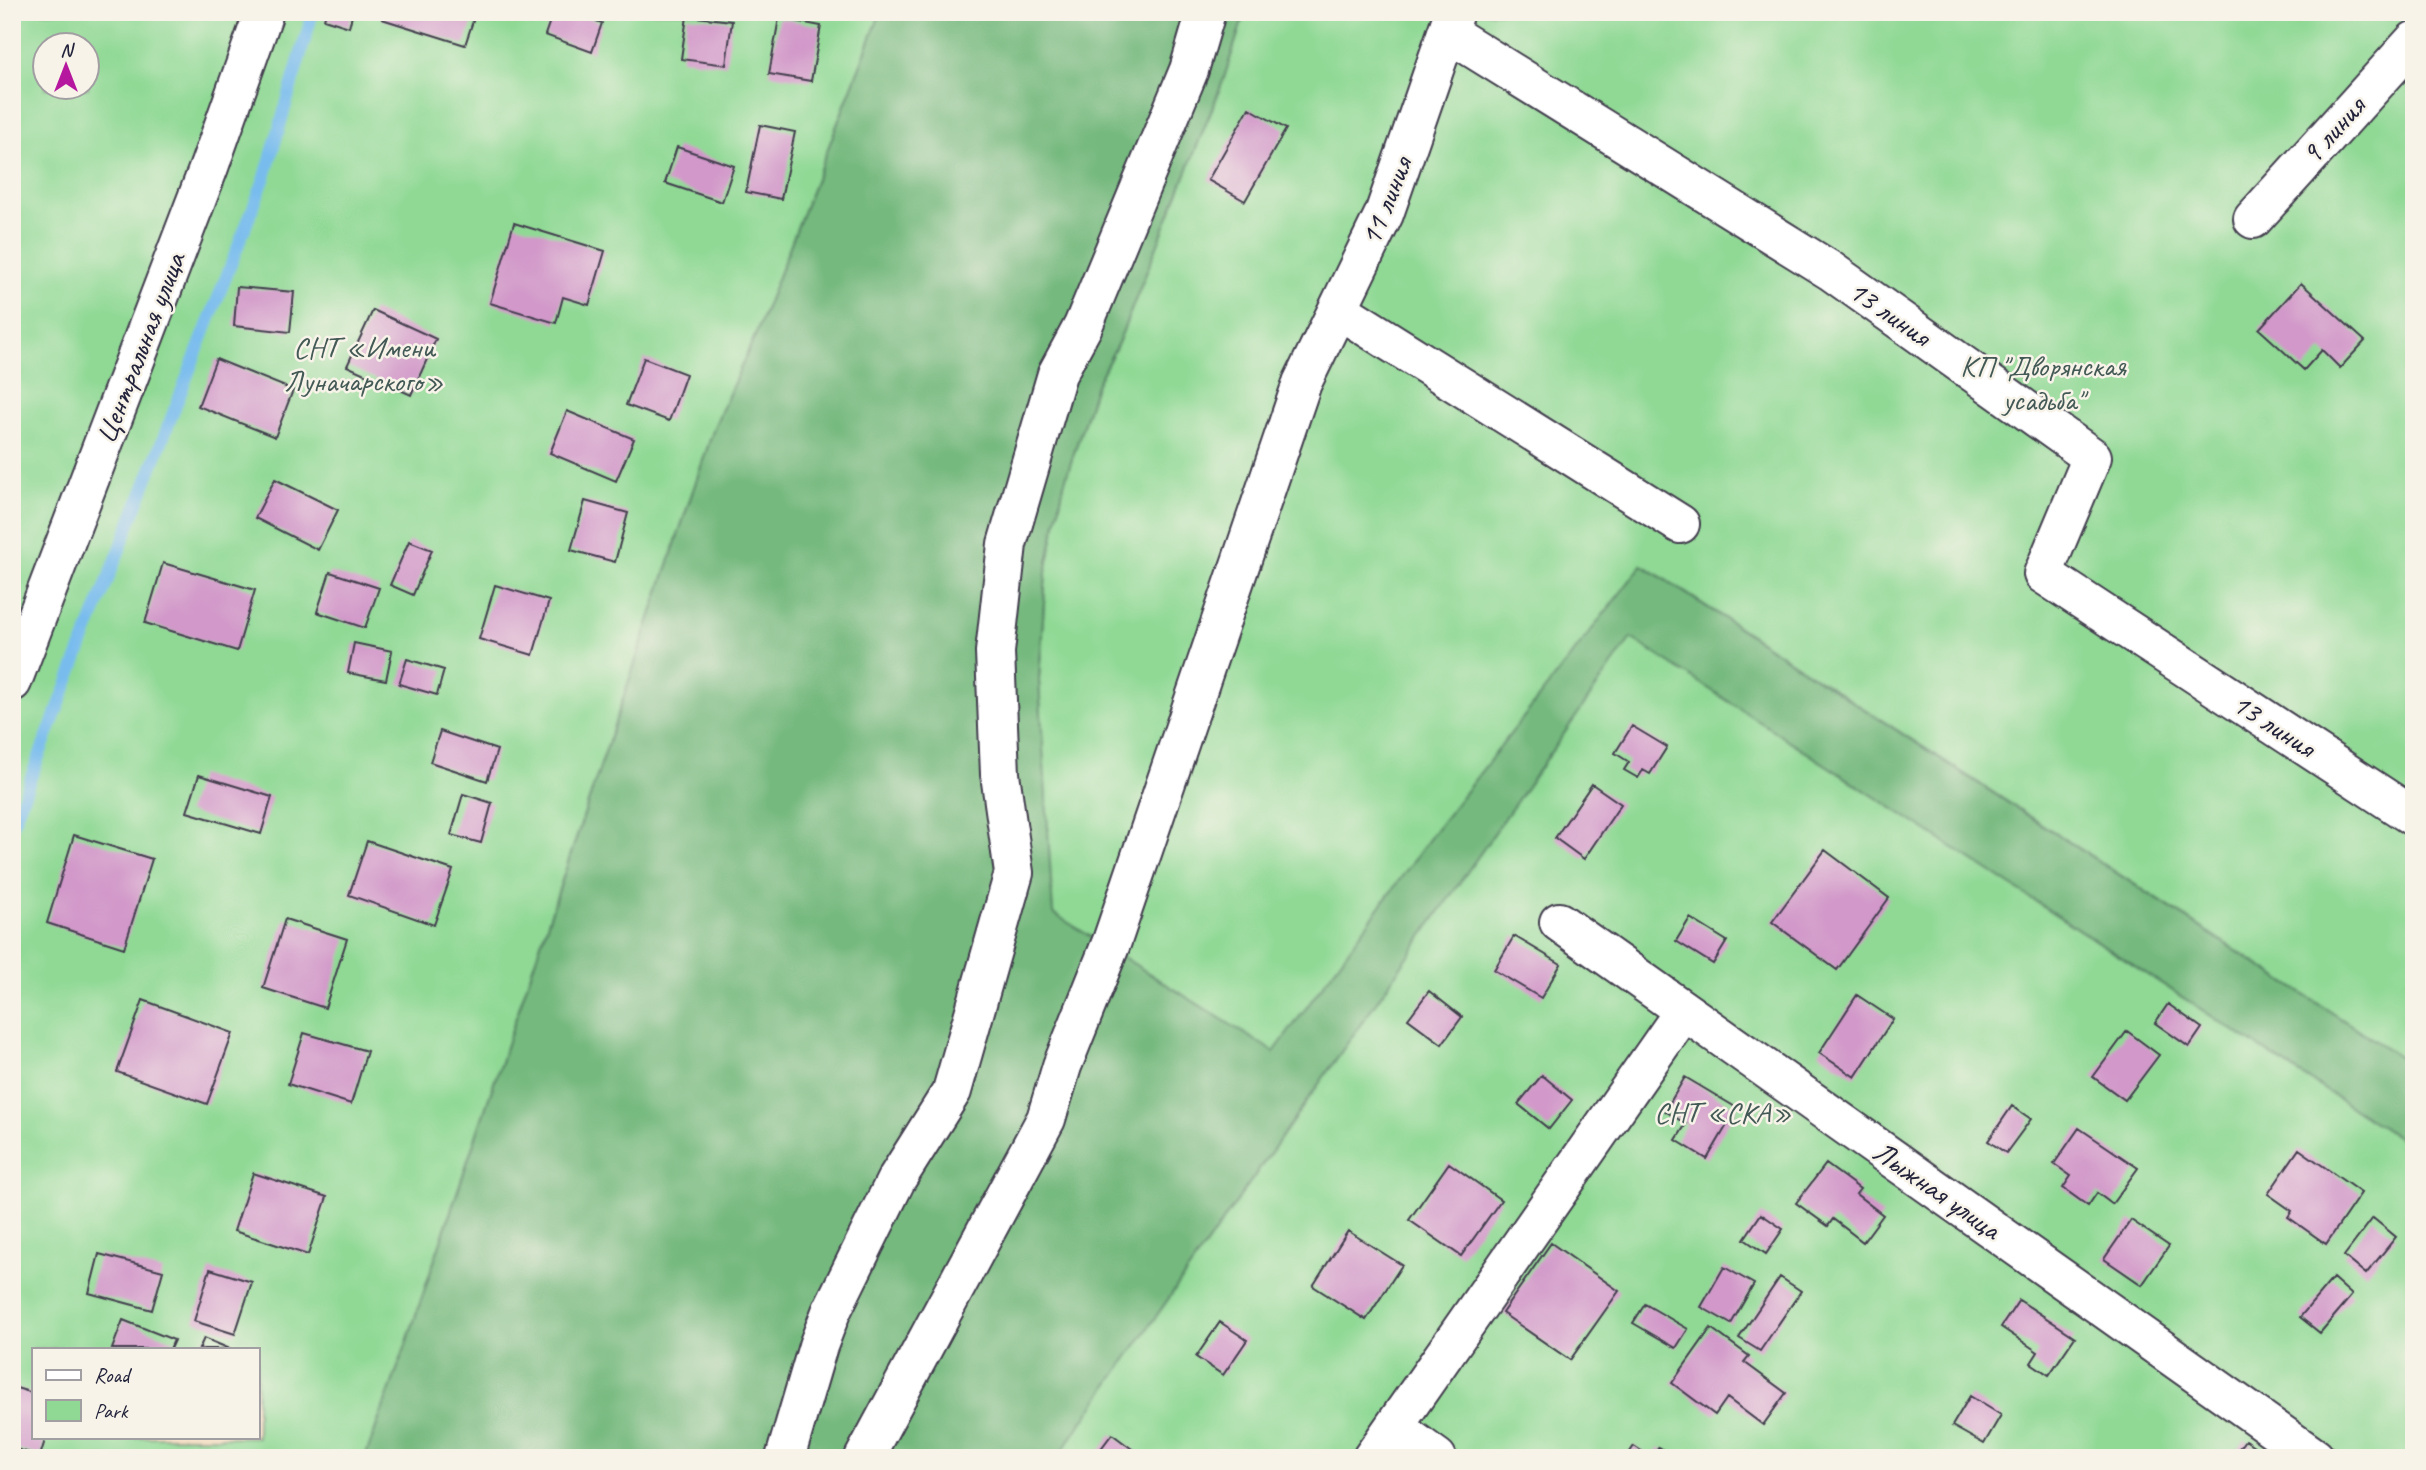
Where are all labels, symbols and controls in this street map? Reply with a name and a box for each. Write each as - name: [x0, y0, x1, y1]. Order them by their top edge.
- north arrow: [32, 32, 102, 102]
- text: N: [60, 38, 75, 62]
- street label: 9 линия: [2293, 86, 2375, 172]
- street label: 11 линия: [1351, 149, 1422, 251]
- street label: Центральная улица: [86, 246, 194, 449]
- street label: 13 линия: [1842, 271, 1941, 356]
- park label: СНТ «Имени Луначарского»: [284, 328, 444, 400]
- park label: КП "Дворянская усадьба": [1960, 347, 2127, 419]
- street label: 13 линия: [2225, 684, 2325, 767]
- park label: СНТ «СКА»: [1654, 1093, 1792, 1131]
- street label: Лыжная улица: [1866, 1132, 2010, 1249]
- legend: [32, 1348, 259, 1438]
- text: Road: [94, 1362, 133, 1388]
- text: Park: [94, 1398, 129, 1424]

